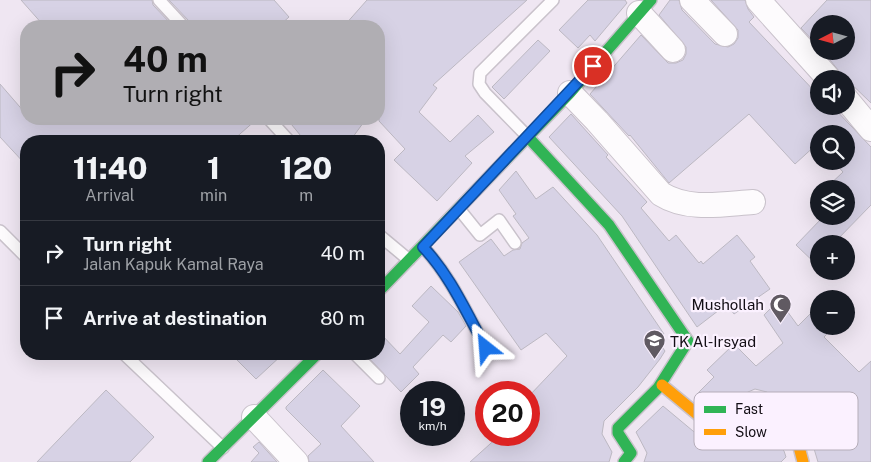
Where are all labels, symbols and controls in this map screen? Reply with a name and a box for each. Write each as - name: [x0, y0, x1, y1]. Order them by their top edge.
- north arrow: [810, 15, 855, 60]
- map controls: [810, 15, 855, 335]
- text: 40 m: [123, 39, 208, 80]
- icon: right: [40, 40, 105, 105]
- pin: [572, 45, 614, 87]
- icon: arrive: [579, 52, 607, 80]
- button: sound: [810, 70, 855, 115]
- text: Turn right: [123, 81, 223, 107]
- button: search: [810, 125, 855, 170]
- text: 11:40: [73, 150, 147, 186]
- text: 1: [207, 150, 220, 186]
- text: 120: [280, 150, 332, 186]
- button: layers: [810, 180, 855, 225]
- text: Arrival: [85, 186, 135, 205]
- text: min: [200, 186, 227, 205]
- text: m: [299, 186, 313, 205]
- text: Turn right: [83, 233, 172, 255]
- button: +: [810, 235, 855, 280]
- icon: right: [40, 239, 68, 267]
- text: 40 m: [320, 242, 365, 264]
- text: Jalan Kapuk Kamal Raya: [83, 255, 264, 274]
- button: −: [810, 290, 855, 335]
- mosque icon: Mushollah: [768, 292, 792, 323]
- place label: Mushollah: [692, 296, 764, 313]
- icon: arrive: [40, 304, 68, 332]
- text: Arrive at destination: [83, 307, 267, 329]
- text: 80 m: [320, 307, 365, 329]
- position arrow: [459, 321, 511, 373]
- school or university icon: TK Al-Irsyad: [642, 329, 666, 360]
- place label: TK Al-Irsyad: [670, 333, 756, 350]
- speed limit sign: 20: [475, 381, 540, 446]
- text: 19: [419, 392, 446, 422]
- legend: [694, 392, 858, 450]
- text: Fast: [735, 401, 763, 417]
- text: km/h: [418, 419, 447, 433]
- text: Slow: [735, 424, 767, 440]

